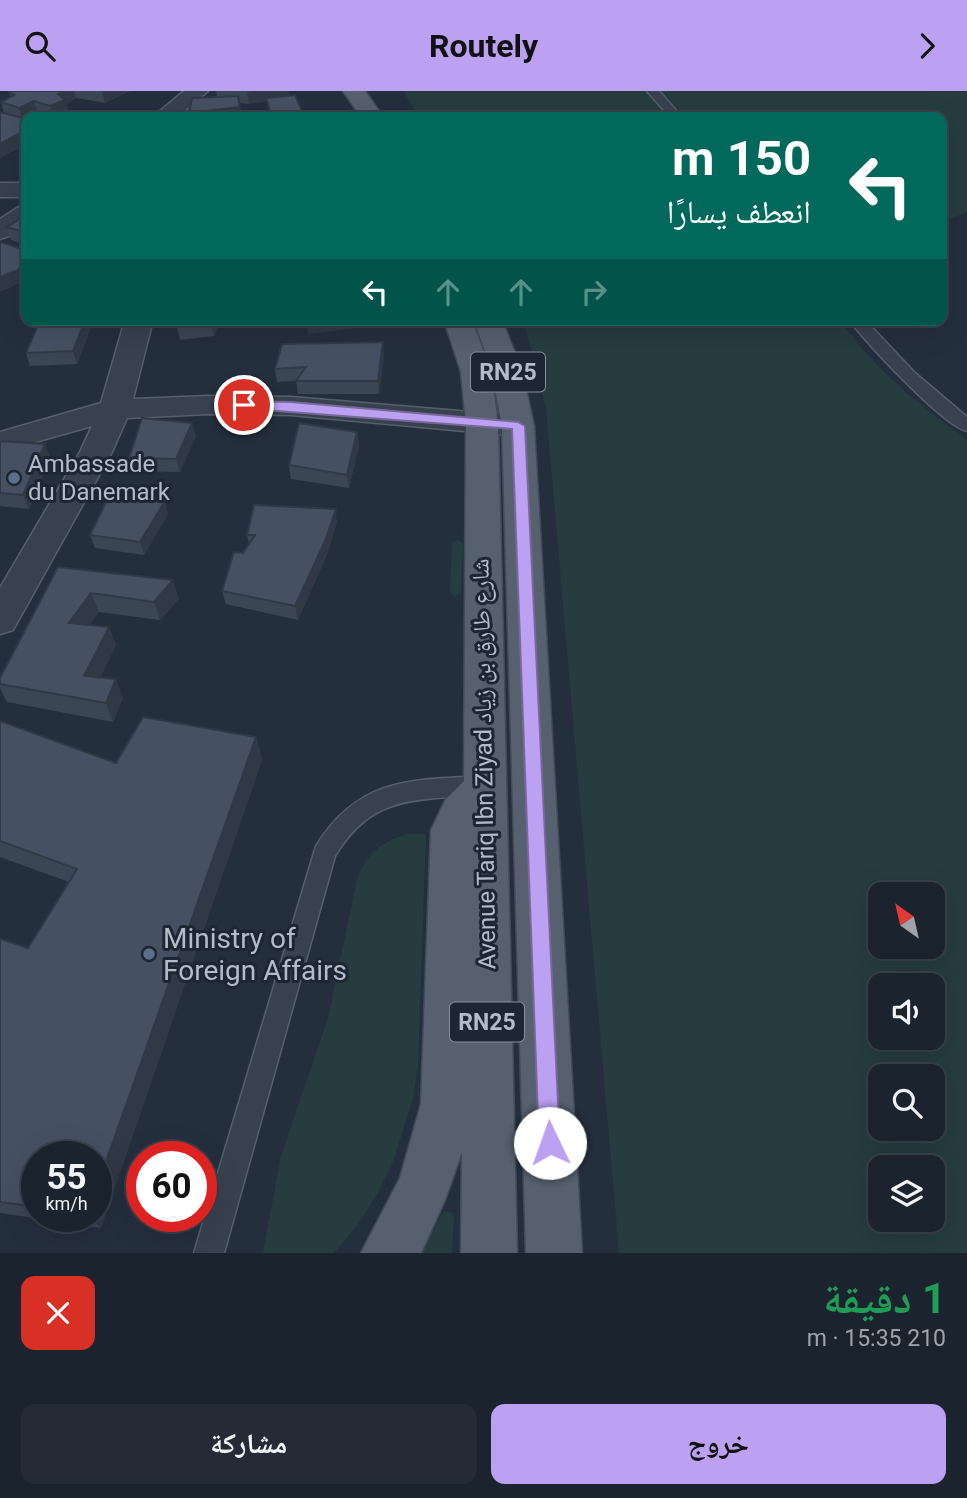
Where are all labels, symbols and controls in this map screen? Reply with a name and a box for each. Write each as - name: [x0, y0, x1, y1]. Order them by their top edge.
- icon: search: [21, 27, 59, 65]
- text: Routely: [429, 27, 538, 65]
- icon: forward: [908, 27, 946, 65]
- text: 150 m: [672, 130, 811, 187]
- icon: left: [835, 140, 926, 231]
- text: انعطف يسارًا: [667, 193, 811, 231]
- icon: left: [356, 273, 394, 311]
- icon: ahead: [429, 273, 467, 311]
- icon: ahead: [502, 273, 540, 311]
- icon: right: [575, 273, 613, 311]
- road number: RN25: [471, 353, 545, 391]
- pin: [214, 375, 274, 435]
- icon: arrive: [225, 386, 263, 424]
- place label: Ambassade du Danemark: [28, 450, 171, 506]
- marker: Ambassade du Danemark: [6, 470, 22, 486]
- street label: Avenue Tariq Ibn Ziyad شارع طارق بن زياد: [466, 558, 503, 970]
- north arrow: [868, 882, 945, 959]
- map controls: [868, 882, 945, 1232]
- place label: Ministry of Foreign Affairs: [163, 922, 347, 987]
- marker: Ministry of Foreign Affairs: [141, 946, 157, 962]
- button: sound: [868, 973, 945, 1050]
- road number: RN25: [450, 1003, 524, 1041]
- button: search: [868, 1064, 945, 1141]
- position arrow: [513, 1106, 587, 1180]
- speed limit sign: 60: [126, 1141, 217, 1232]
- button: layers: [868, 1155, 945, 1232]
- text: 55: [46, 1157, 87, 1198]
- text: km/h: [45, 1193, 88, 1214]
- text: 1 دقيقة: [823, 1274, 946, 1323]
- button: close: [21, 1276, 95, 1350]
- text: 210 m · 15:35: [807, 1325, 946, 1352]
- button: مشاركة: [21, 1404, 477, 1484]
- button: خروج: [491, 1404, 946, 1484]

